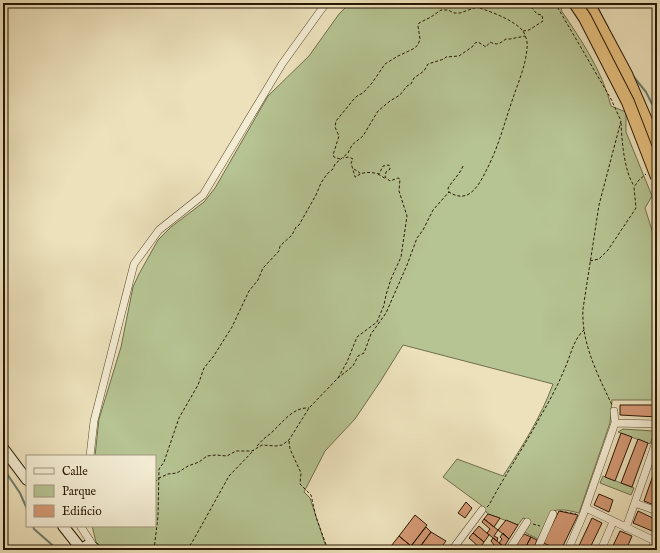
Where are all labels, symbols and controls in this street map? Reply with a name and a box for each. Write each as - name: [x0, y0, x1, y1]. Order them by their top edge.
- legend: [26, 455, 156, 527]
- text: Calle: [62, 464, 88, 479]
- text: Parque: [62, 484, 97, 500]
- text: Edificio: [62, 504, 102, 519]

